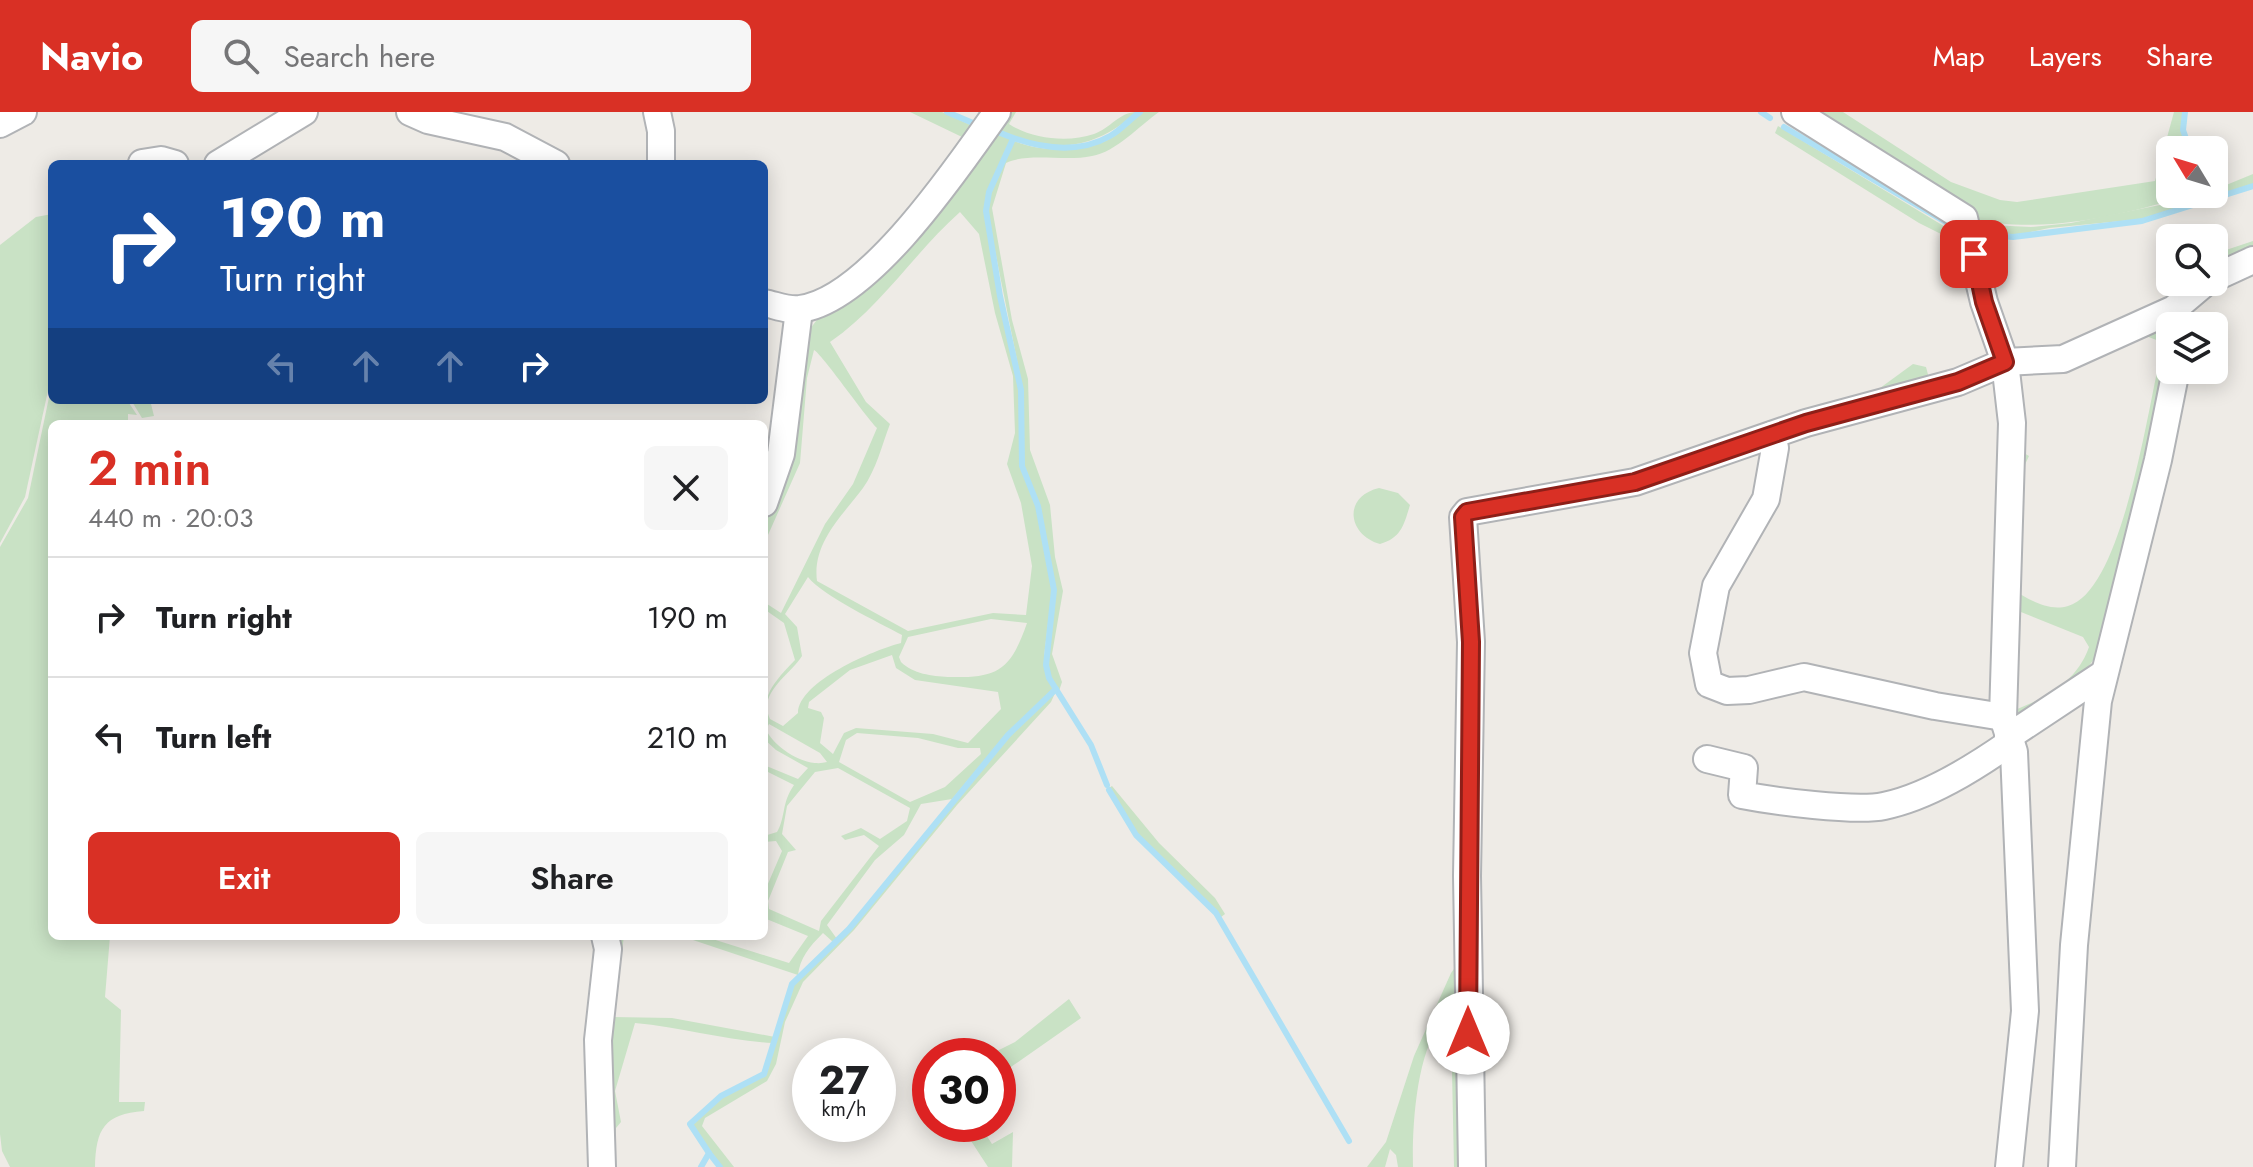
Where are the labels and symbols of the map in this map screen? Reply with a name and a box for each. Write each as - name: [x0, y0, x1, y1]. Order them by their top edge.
- north arrow: [2156, 136, 2228, 208]
- pin: [1940, 220, 2008, 288]
- position arrow: [1426, 991, 1510, 1075]
- speed limit sign: 30: [912, 1038, 1016, 1142]

